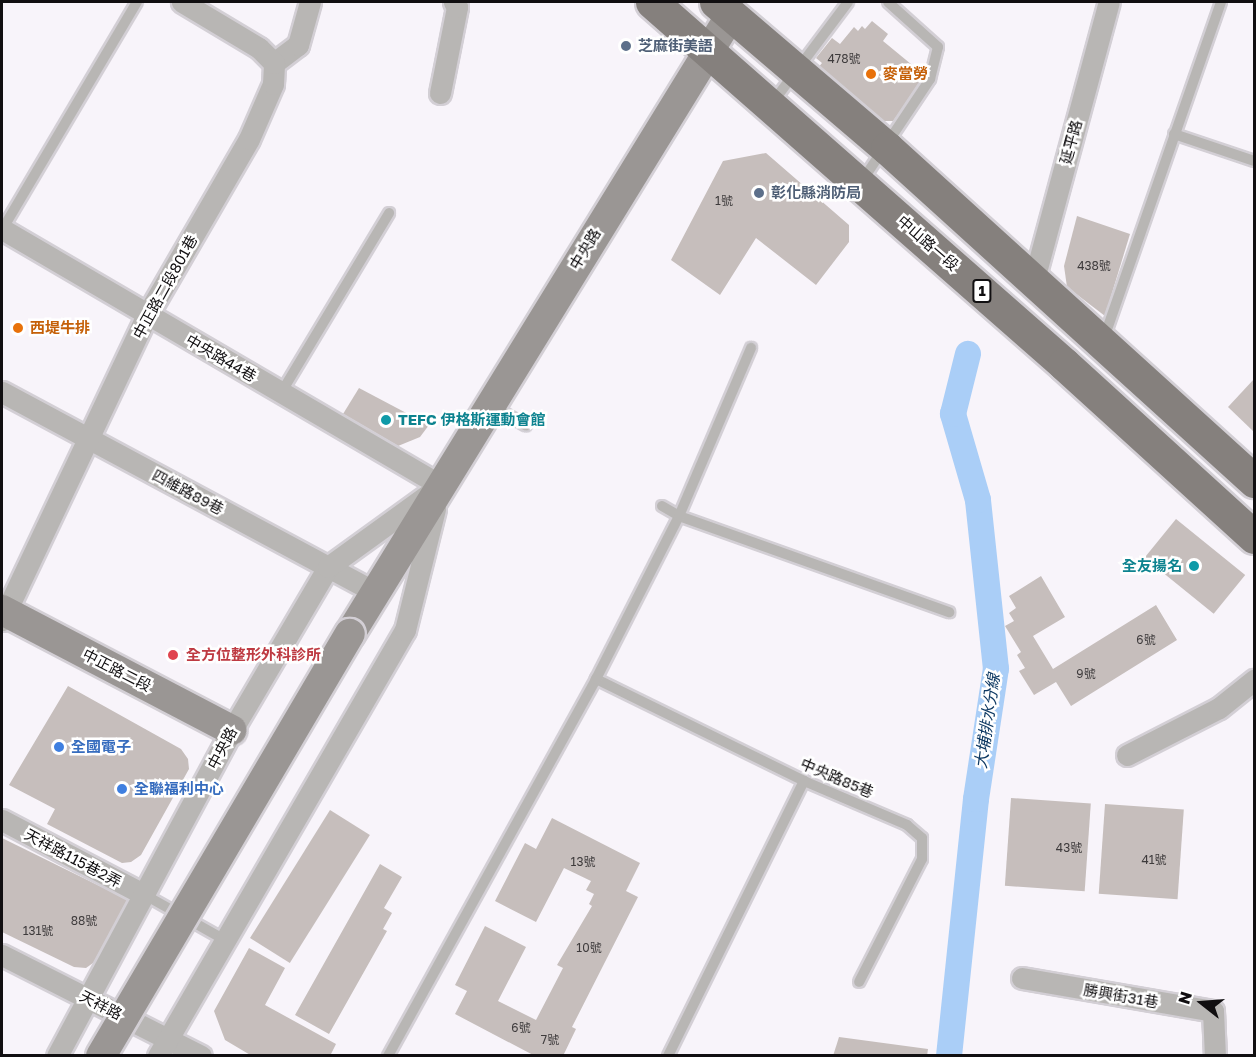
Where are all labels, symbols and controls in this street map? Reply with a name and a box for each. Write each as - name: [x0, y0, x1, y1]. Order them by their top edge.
- place label: 芝麻街美語: [638, 37, 713, 55]
- marker: 芝麻街美語: [619, 39, 633, 53]
- house number: 478號: [828, 52, 860, 66]
- place label: 麥當勞: [883, 65, 928, 83]
- marker: 麥當勞: [864, 67, 878, 81]
- street label: 延平路: [1056, 118, 1086, 166]
- place label: 彰化縣消防局: [771, 184, 861, 202]
- marker: 彰化縣消防局: [752, 186, 766, 200]
- house number: 1號: [715, 194, 733, 208]
- street label: 中山路一段: [894, 212, 962, 274]
- street label: 中央路: [566, 225, 604, 273]
- street label: 中正路二段801巷: [129, 232, 201, 342]
- house number: 438號: [1077, 259, 1111, 273]
- road number: 1: [972, 280, 992, 302]
- place label: 西堤牛排: [30, 319, 90, 337]
- marker: 西堤牛排: [11, 321, 25, 335]
- street label: 中央路44巷: [183, 331, 259, 385]
- place label: TEFC 伊格斯運動會館: [398, 411, 545, 429]
- marker: TEFC 伊格斯運動會館: [379, 413, 393, 427]
- street label: 四維路89巷: [149, 466, 227, 518]
- place label: 全友揚名: [1122, 557, 1182, 575]
- marker: 全友揚名: [1187, 559, 1201, 573]
- house number: 6號: [1136, 633, 1156, 647]
- street label: 中正路二段: [80, 645, 154, 695]
- marker: 全方位整形外科診所: [164, 646, 182, 664]
- place label: 全方位整形外科診所: [186, 646, 321, 664]
- house number: 9號: [1076, 667, 1096, 681]
- water label: 大埔排水分線: [971, 672, 1003, 770]
- street label: 中央路: [203, 724, 241, 772]
- place label: 全國電子: [71, 738, 131, 756]
- marker: 全國電子: [52, 740, 66, 754]
- street label: 中央路85巷: [798, 755, 876, 801]
- place label: 全聯福利中心: [134, 780, 224, 798]
- marker: 全聯福利中心: [115, 782, 129, 796]
- street label: 天祥路115巷2弄: [22, 825, 124, 891]
- house number: 43號: [1056, 841, 1082, 855]
- house number: 41號: [1141, 853, 1167, 867]
- house number: 13號: [571, 855, 595, 869]
- house number: 88號: [71, 914, 97, 928]
- house number: 131號: [23, 924, 53, 938]
- house number: 10號: [576, 941, 602, 955]
- north arrow: [1172, 973, 1232, 1033]
- street label: 勝興街31巷: [1082, 981, 1160, 1011]
- street label: 天祥路: [77, 987, 125, 1023]
- text: N: [1173, 989, 1196, 1006]
- house number: 6號: [511, 1021, 531, 1035]
- house number: 7號: [541, 1033, 559, 1047]

